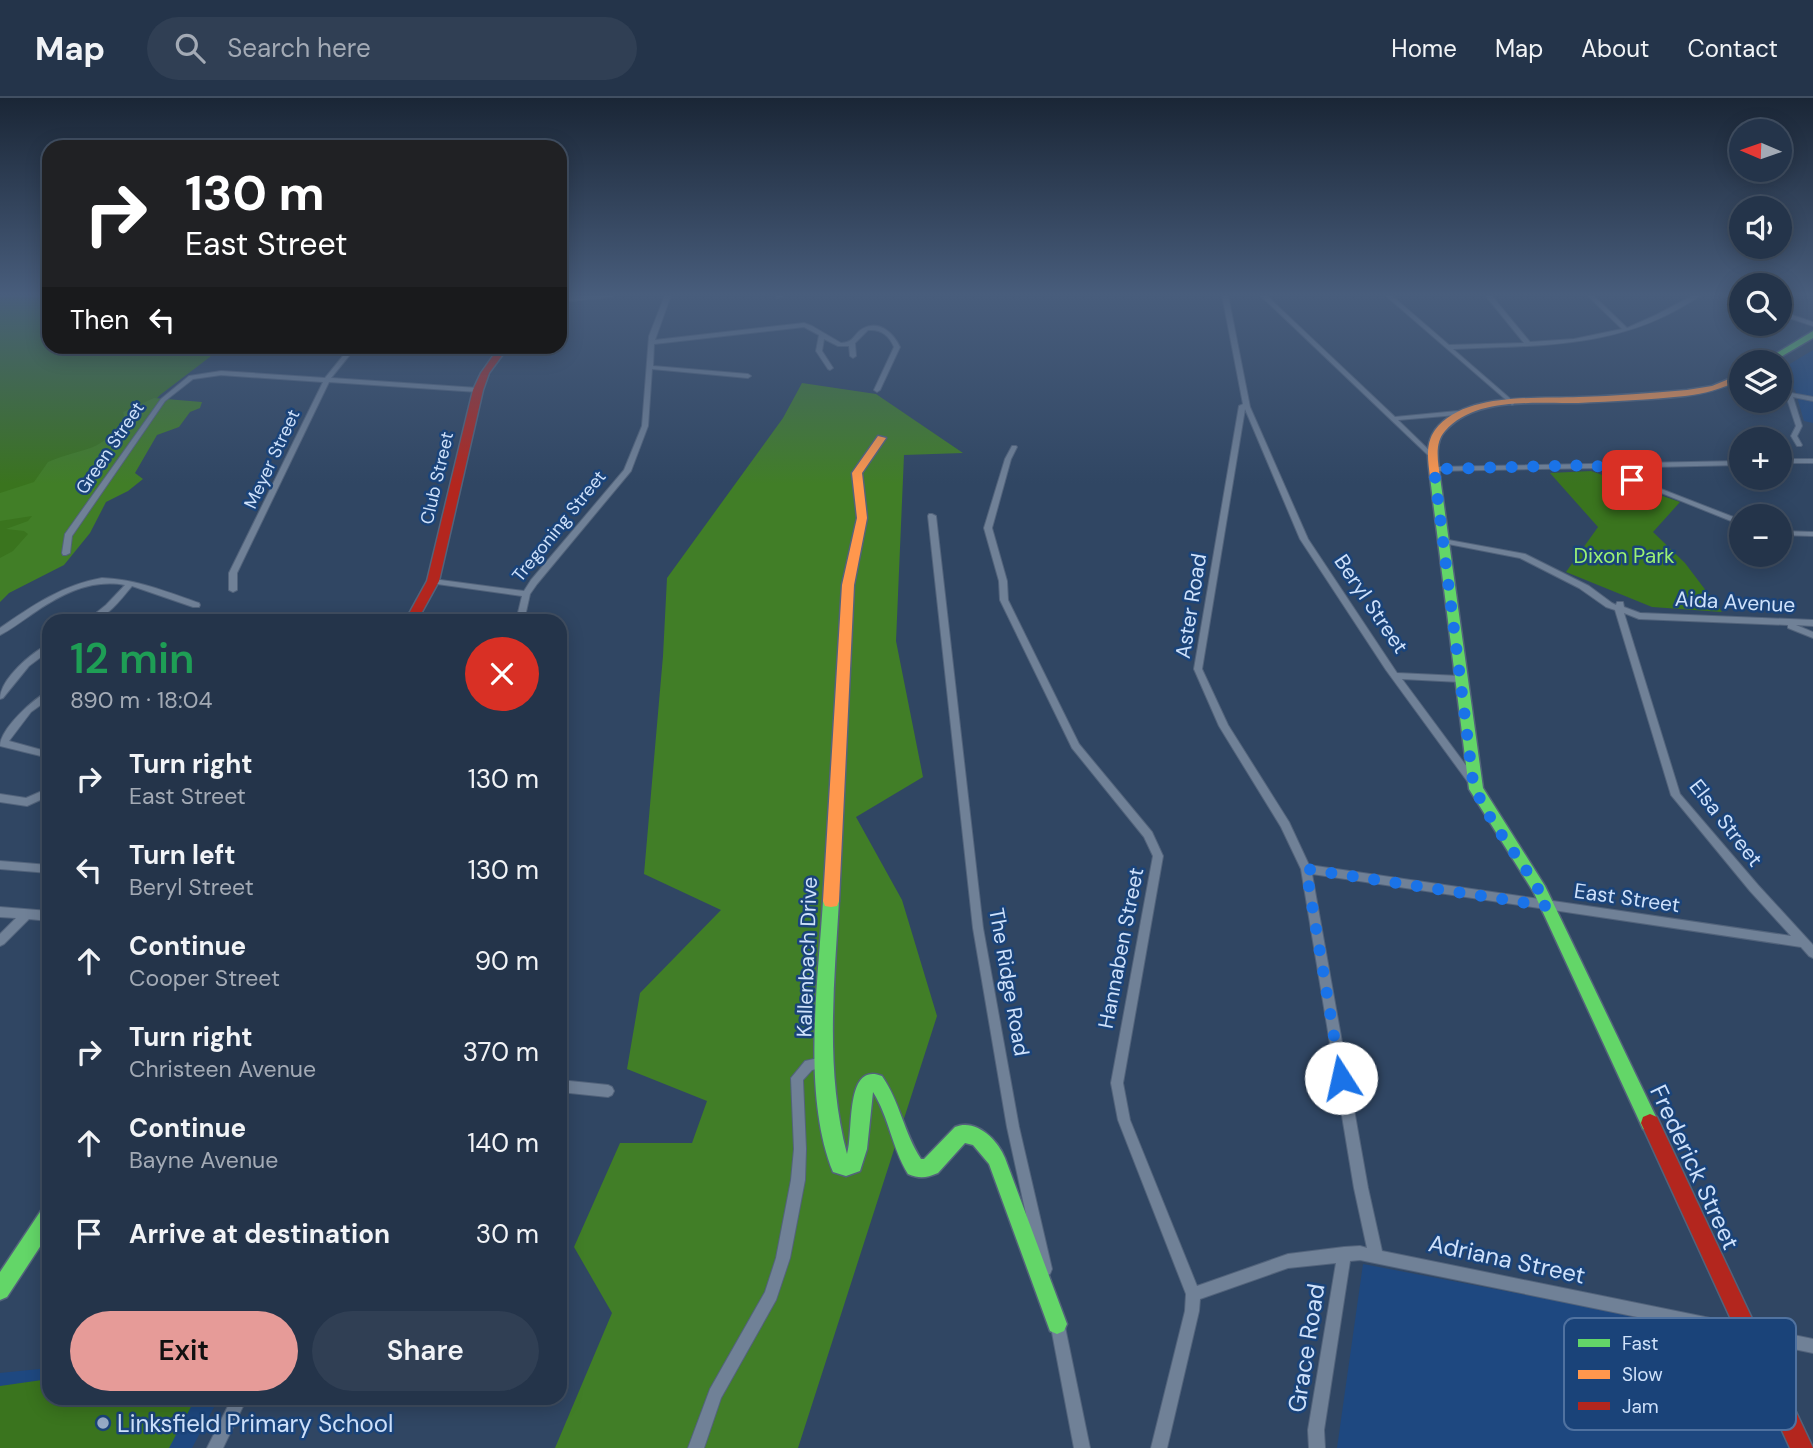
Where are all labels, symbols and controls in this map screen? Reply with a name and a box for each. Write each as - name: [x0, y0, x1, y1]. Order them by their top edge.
- search box: [147, 17, 637, 80]
- text: Map: [35, 27, 105, 70]
- icon: search: [171, 29, 209, 67]
- text: Search here: [227, 31, 371, 65]
- text: Home: [1391, 33, 1457, 64]
- text: Map: [1495, 33, 1543, 64]
- text: About: [1581, 33, 1650, 64]
- text: Contact: [1688, 33, 1778, 64]
- north arrow: [1729, 119, 1792, 182]
- map controls: [1729, 119, 1792, 567]
- text: 130 m: [185, 161, 325, 225]
- icon: right: [70, 168, 161, 259]
- button: sound: [1729, 196, 1792, 259]
- text: East Street: [185, 223, 348, 265]
- button: search: [1729, 273, 1792, 336]
- icon: left: [143, 301, 181, 339]
- text: Then: [70, 303, 129, 337]
- button: layers: [1729, 350, 1792, 413]
- street label: Green Street: [70, 397, 150, 499]
- street label: Meyer Street: [239, 406, 305, 512]
- button: +: [1729, 427, 1792, 490]
- street label: Club Street: [415, 429, 459, 527]
- pin: [1602, 450, 1662, 510]
- icon: arrive: [1613, 461, 1651, 499]
- street label: Tregoning Street: [507, 465, 611, 587]
- button: −: [1729, 504, 1792, 567]
- park label: Dixon Park: [1573, 542, 1675, 570]
- street label: Beryl Street: [1328, 549, 1414, 659]
- street label: Aster Road: [1169, 551, 1213, 661]
- street label: Aida Avenue: [1674, 585, 1796, 619]
- text: 12 min: [70, 631, 194, 686]
- button: close: [465, 637, 539, 711]
- text: 890 m · 18:04: [70, 685, 212, 715]
- text: Turn right: [129, 747, 253, 781]
- icon: right: [70, 760, 108, 798]
- text: 130 m: [468, 762, 539, 796]
- street label: Elsa Street: [1683, 774, 1769, 872]
- text: East Street: [129, 781, 246, 811]
- text: Turn left: [129, 838, 236, 872]
- icon: left: [70, 851, 108, 889]
- text: 130 m: [468, 853, 539, 887]
- street label: Hannaben Street: [1092, 865, 1150, 1031]
- text: Beryl Street: [129, 872, 254, 902]
- street label: Kallenbach Drive: [790, 876, 824, 1038]
- street label: East Street: [1572, 877, 1682, 919]
- street label: The Ridge Road: [982, 906, 1036, 1058]
- text: Continue: [129, 929, 246, 963]
- icon: ahead: [70, 942, 108, 980]
- text: 90 m: [475, 944, 539, 978]
- text: Cooper Street: [129, 963, 280, 993]
- text: Turn right: [129, 1020, 253, 1054]
- icon: right: [70, 1033, 108, 1071]
- text: 370 m: [463, 1035, 539, 1069]
- position arrow: [1304, 1041, 1378, 1115]
- text: Christeen Avenue: [129, 1054, 316, 1084]
- street label: Frederick Street: [1643, 1080, 1747, 1254]
- text: Continue: [129, 1111, 246, 1145]
- icon: ahead: [70, 1124, 108, 1162]
- text: 140 m: [467, 1126, 539, 1160]
- text: Bayne Avenue: [129, 1145, 278, 1175]
- icon: arrive: [70, 1215, 108, 1253]
- text: Arrive at destination: [129, 1217, 390, 1251]
- text: 30 m: [476, 1217, 539, 1251]
- street label: Adriana Street: [1426, 1227, 1588, 1291]
- street label: Grace Road: [1281, 1281, 1331, 1415]
- button: Exit: [70, 1311, 298, 1391]
- button: Share: [312, 1311, 539, 1391]
- legend: [1564, 1318, 1796, 1430]
- text: Fast: [1622, 1331, 1658, 1356]
- text: Slow: [1622, 1362, 1663, 1387]
- text: Jam: [1622, 1394, 1659, 1419]
- place label: Linksfield Primary School: [117, 1408, 393, 1439]
- marker: Linksfield Primary School: [95, 1415, 111, 1431]

